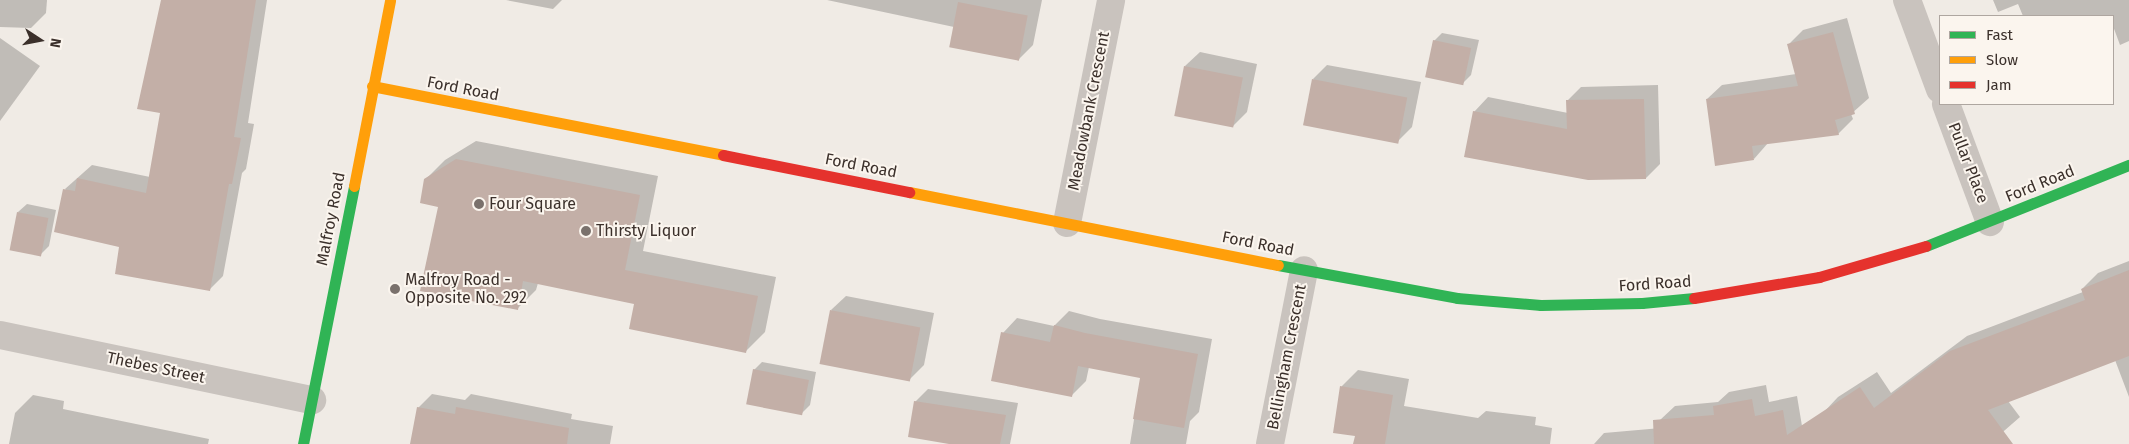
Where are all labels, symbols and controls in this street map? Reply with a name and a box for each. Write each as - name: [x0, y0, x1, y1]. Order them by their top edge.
- north arrow: [15, 15, 65, 65]
- legend: [1939, 15, 2114, 105]
- text: Fast: [1986, 26, 2013, 44]
- street label: Meadowbank Crescent: [1064, 30, 1114, 192]
- text: N: [46, 37, 64, 49]
- text: Slow: [1986, 51, 2018, 69]
- street label: Ford Road: [425, 73, 501, 105]
- text: Jam: [1986, 76, 2012, 94]
- street label: Pullar Place: [1944, 120, 1992, 206]
- street label: Ford Road: [823, 150, 899, 182]
- street label: Ford Road: [2003, 161, 2077, 207]
- street label: Malfroy Road: [313, 171, 349, 267]
- place label: Four Square: [489, 194, 576, 214]
- marker: Four Square: [473, 198, 485, 210]
- place label: Thirsty Liquor: [596, 221, 696, 241]
- marker: Thirsty Liquor: [580, 225, 592, 237]
- street label: Ford Road: [1220, 228, 1296, 260]
- place label: Malfroy Road - Opposite No. 292: [405, 270, 527, 308]
- street label: Ford Road: [1618, 272, 1692, 296]
- marker: Malfroy Road - Opposite No. 292: [389, 283, 401, 295]
- street label: Bellingham Crescent: [1263, 283, 1311, 431]
- street label: Thebes Street: [105, 348, 207, 388]

